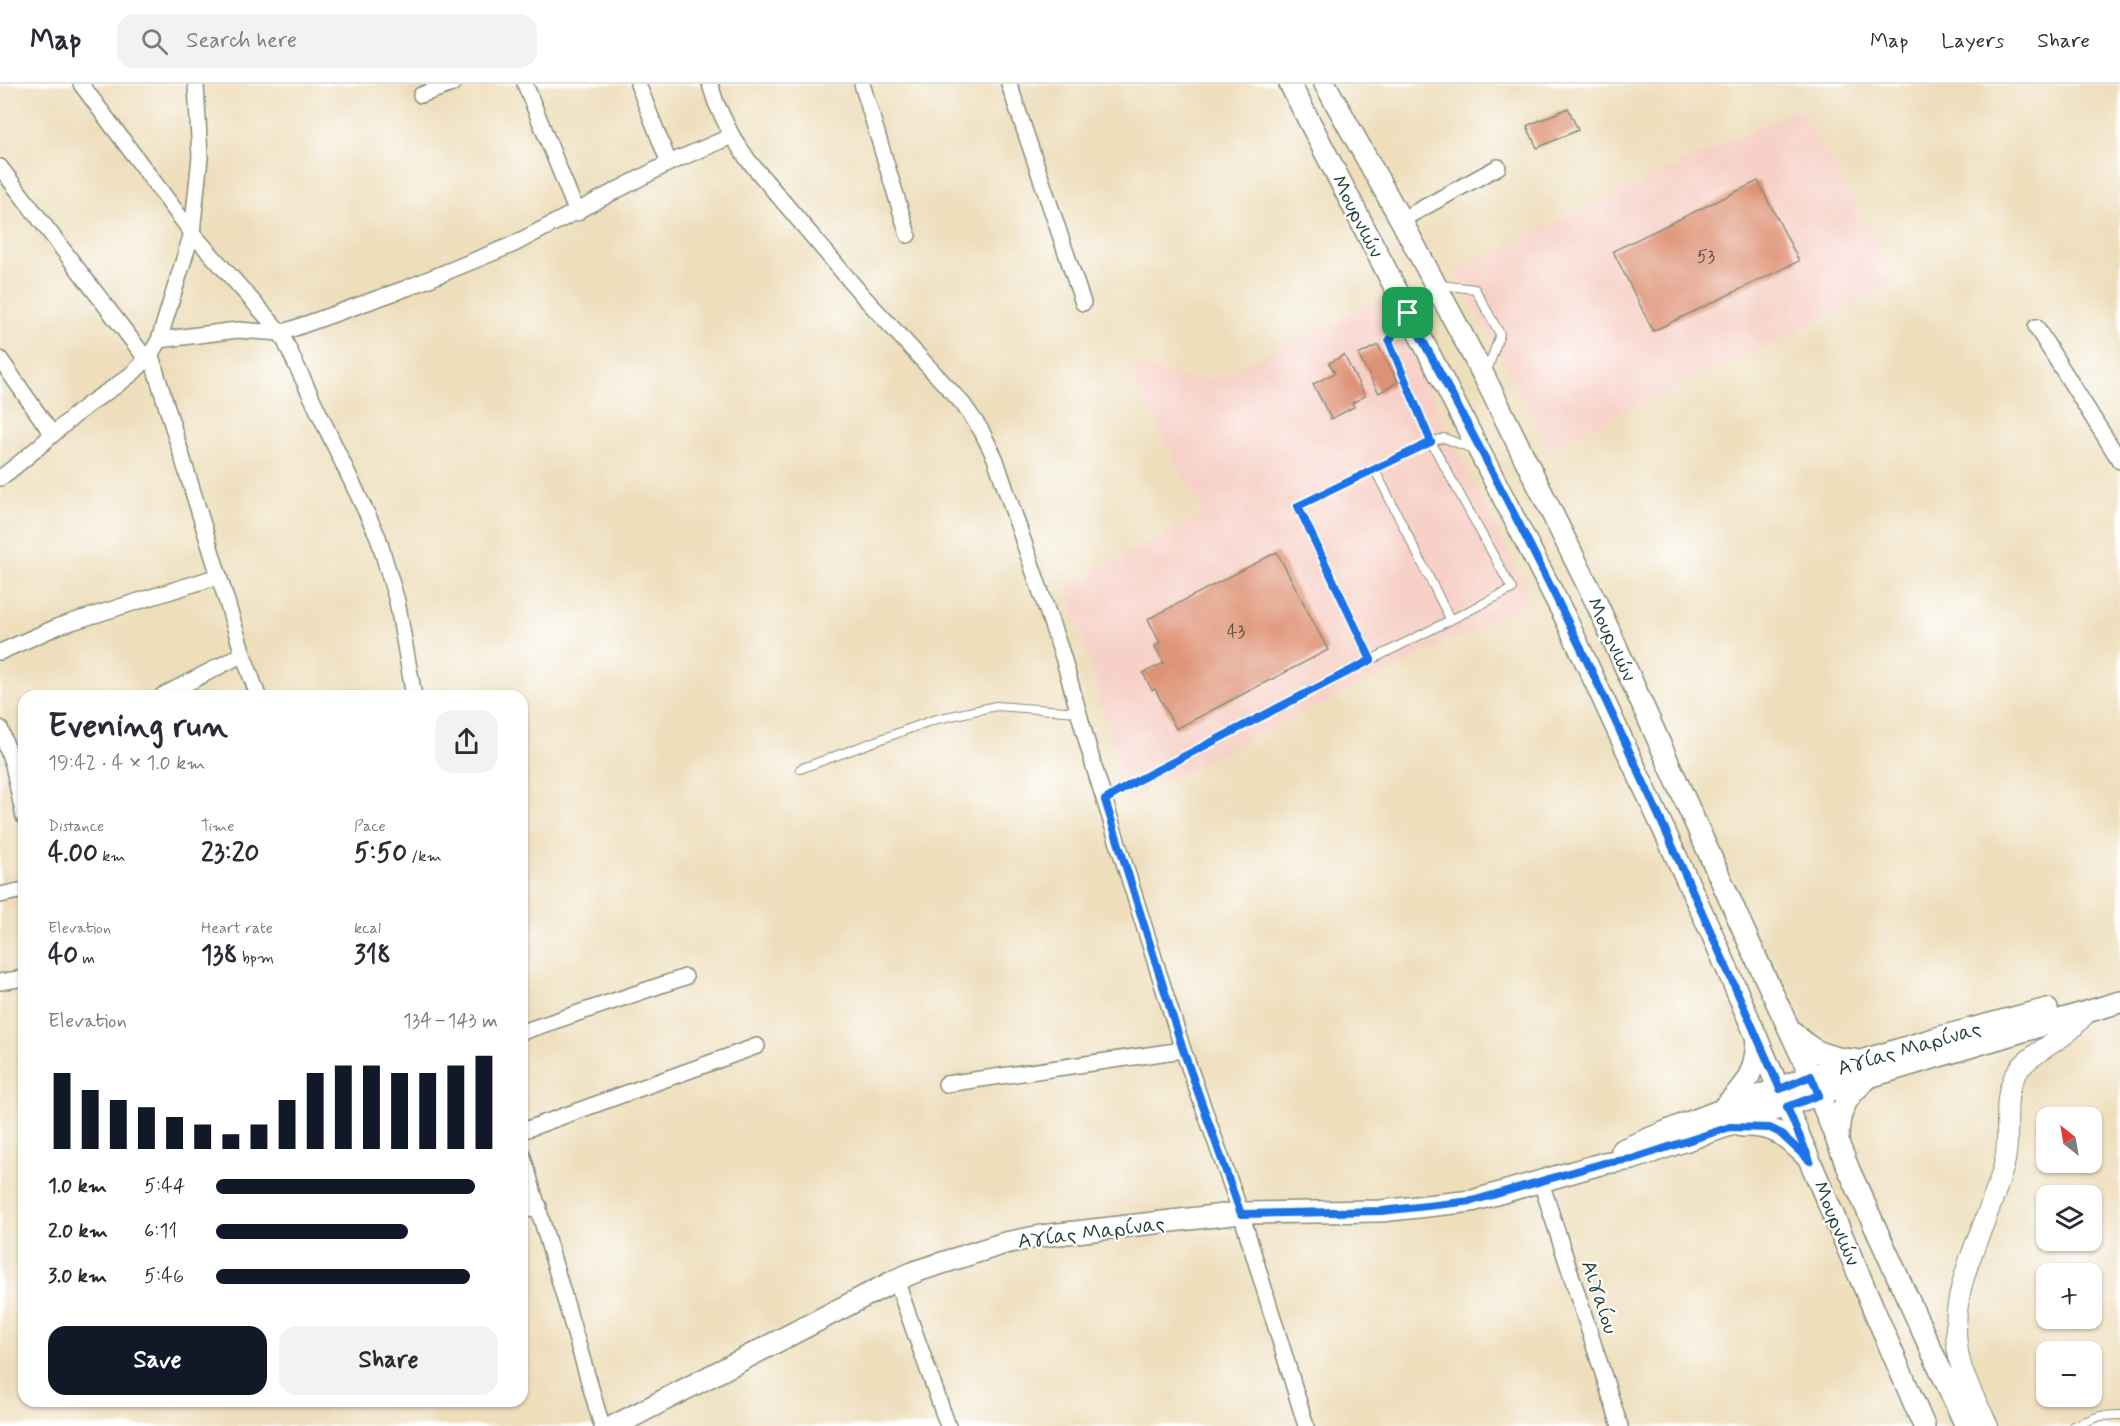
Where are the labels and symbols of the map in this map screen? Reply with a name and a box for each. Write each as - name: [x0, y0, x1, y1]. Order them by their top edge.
- street label: Μουρνιών: [1324, 170, 1390, 263]
- house number: 53: [1697, 245, 1716, 269]
- pin: [1382, 287, 1433, 338]
- street label: Μουρνιών: [1579, 593, 1643, 686]
- house number: 43: [1227, 620, 1245, 644]
- street label: Αγίας Μαρίνας: [1834, 1015, 1984, 1083]
- north arrow: [2036, 1107, 2102, 1173]
- street label: Μουρνιών: [1806, 1176, 1867, 1270]
- street label: Αγίας Μαρίνας: [1016, 1210, 1166, 1256]
- street label: Αιγαίου: [1574, 1257, 1624, 1338]

